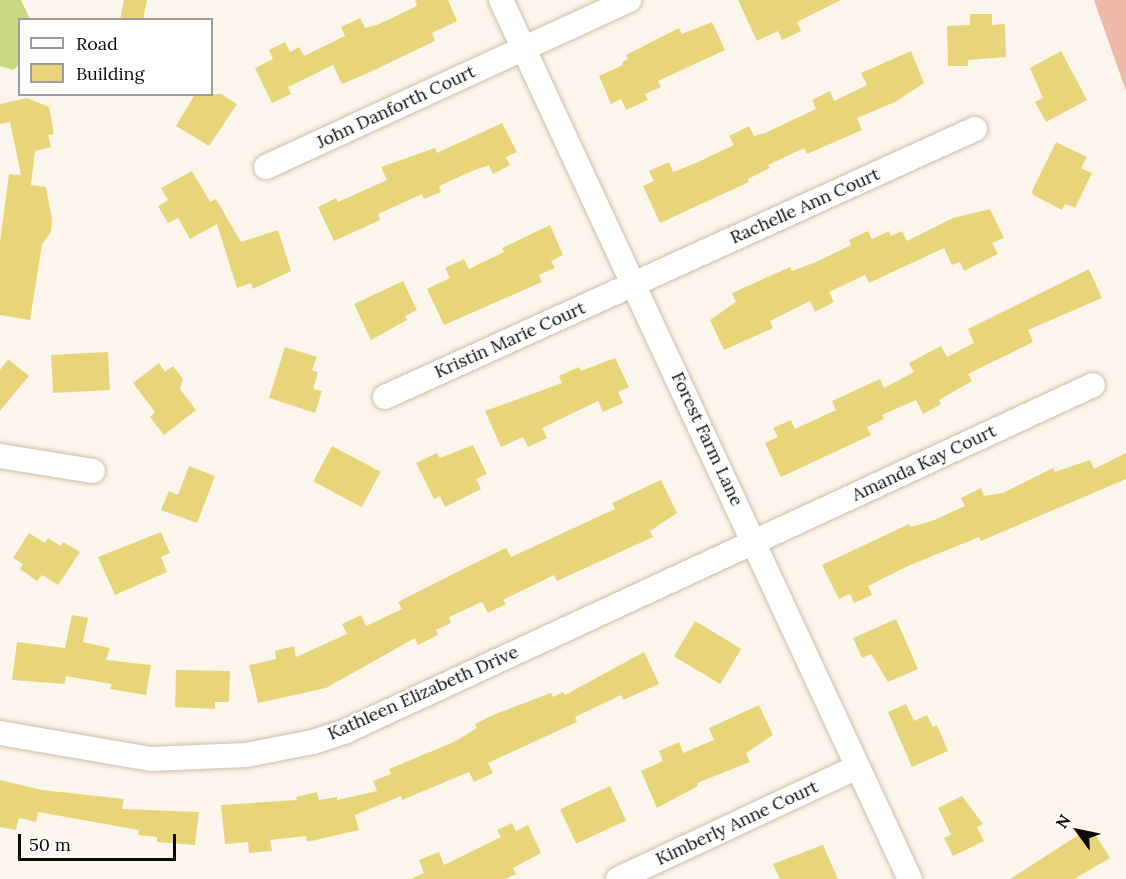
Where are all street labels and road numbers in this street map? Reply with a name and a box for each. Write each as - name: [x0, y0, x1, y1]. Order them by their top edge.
- street label: John Danforth Court: [313, 61, 479, 153]
- street label: Rachelle Ann Court: [727, 163, 883, 249]
- street label: Kristin Marie Court: [431, 297, 589, 383]
- street label: Forest Farm Lane: [666, 369, 748, 509]
- street label: Amanda Kay Court: [848, 420, 1000, 506]
- street label: Kathleen Elizabeth Drive: [324, 641, 522, 745]
- street label: Kimberly Anne Court: [652, 776, 822, 870]

